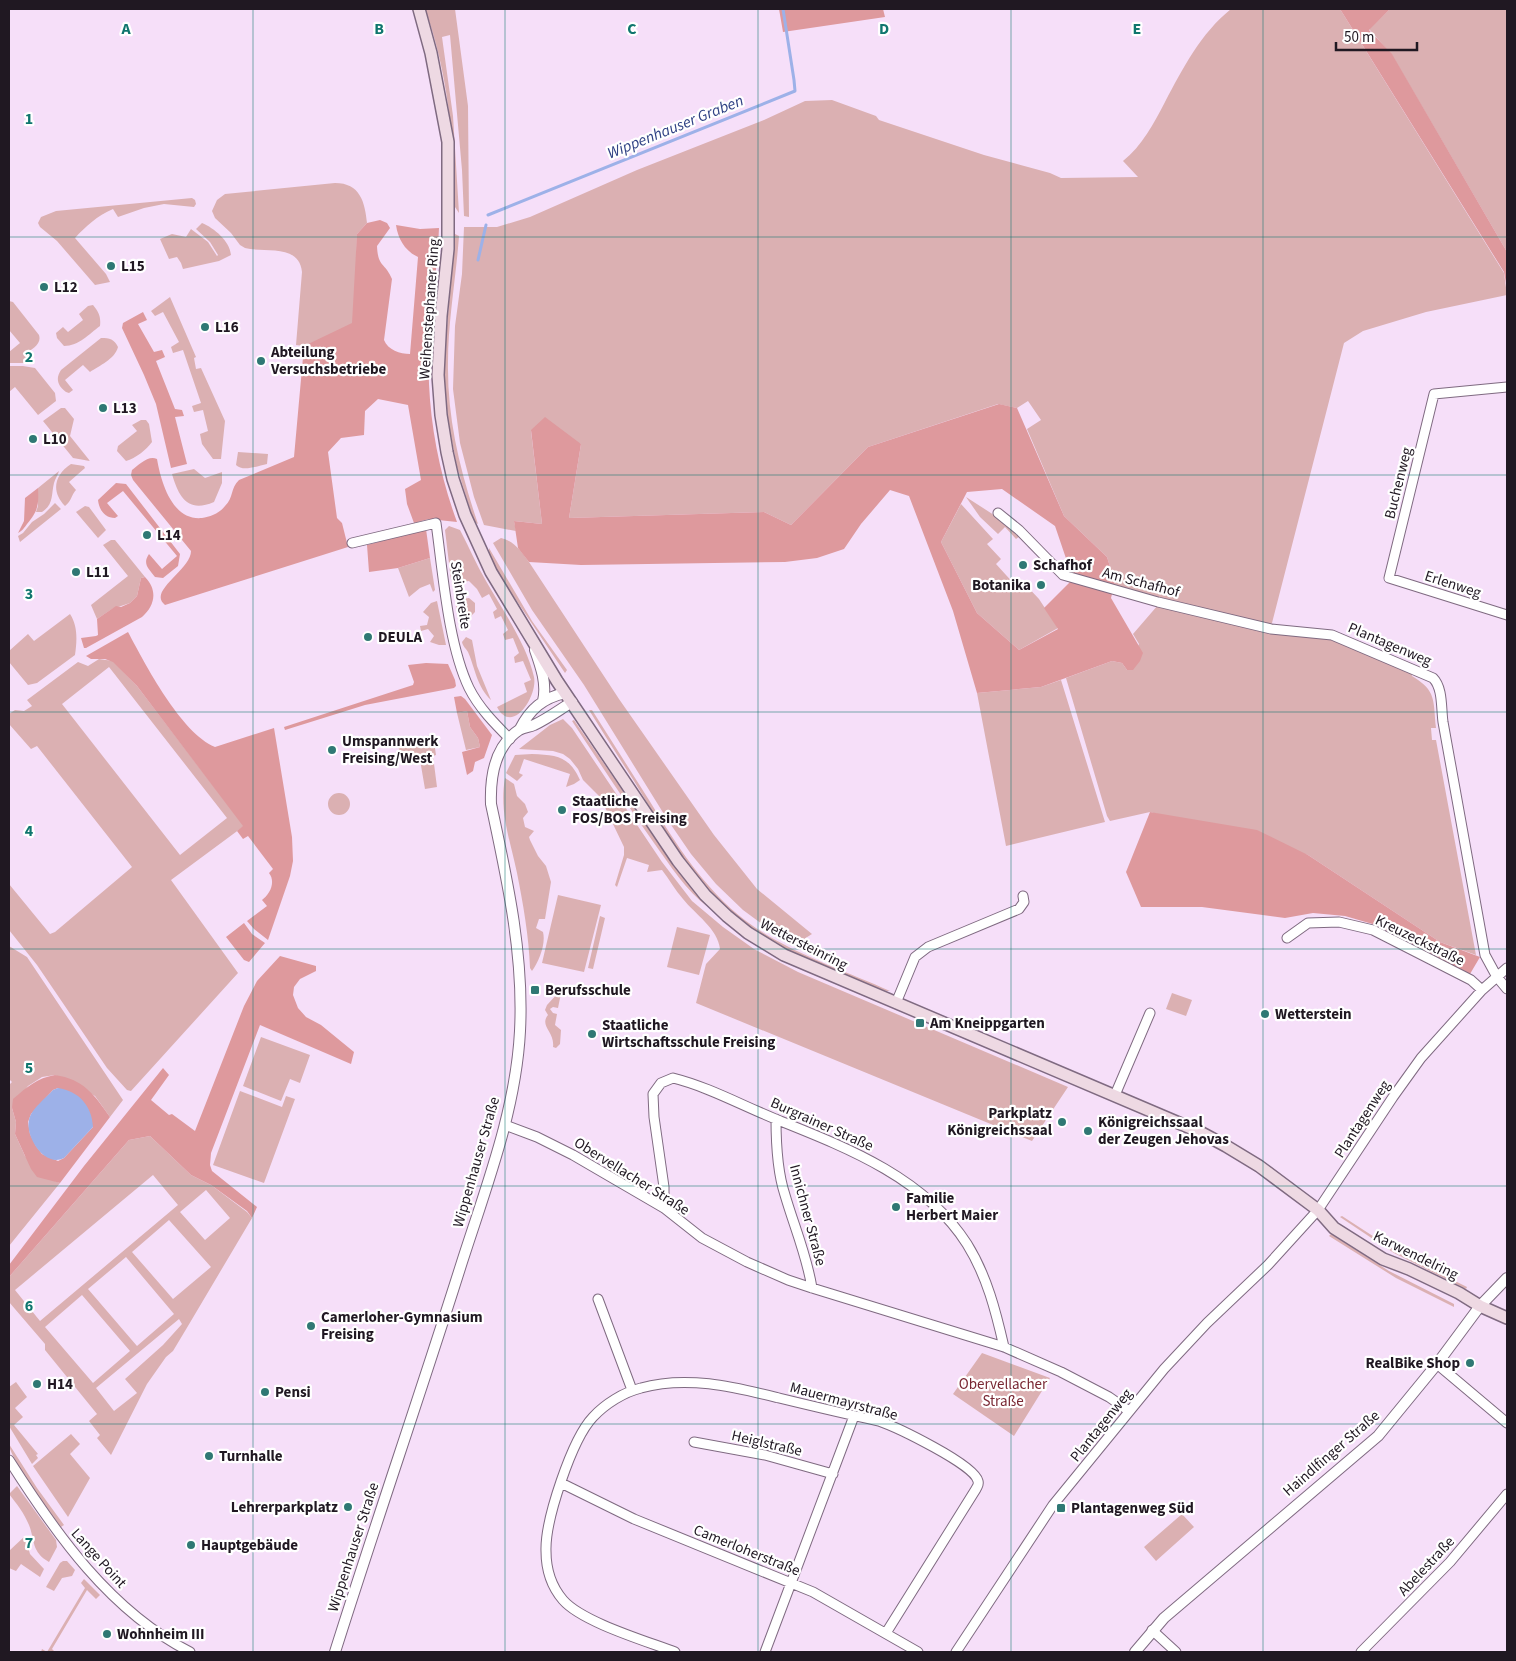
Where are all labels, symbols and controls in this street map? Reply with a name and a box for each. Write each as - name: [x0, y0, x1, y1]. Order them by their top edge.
- text: A: [120, 18, 131, 40]
- text: B: [374, 18, 384, 40]
- text: C: [627, 18, 637, 40]
- text: D: [879, 18, 889, 40]
- text: E: [1133, 18, 1141, 40]
- scale bar: [1336, 20, 1417, 52]
- text: 50 m: [1344, 27, 1374, 48]
- water label: Wippenhauser Graben: [604, 90, 747, 164]
- text: 1: [25, 108, 33, 130]
- street label: Weihenstephaner Ring: [414, 238, 445, 380]
- place label: L15: [121, 256, 145, 277]
- marker: L15: [105, 260, 117, 272]
- place label: L12: [54, 277, 78, 298]
- marker: L12: [38, 281, 50, 293]
- place label: L16: [215, 317, 239, 338]
- marker: L16: [199, 321, 211, 333]
- place label: Abteilung Versuchsbetriebe: [270, 342, 387, 380]
- text: 2: [25, 346, 33, 368]
- marker: Abteilung Versuchsbetriebe: [255, 355, 267, 367]
- place label: L13: [113, 398, 137, 419]
- marker: L13: [97, 402, 109, 414]
- place label: L10: [43, 429, 67, 450]
- marker: L10: [27, 433, 39, 445]
- street label: Buchenweg: [1379, 445, 1418, 521]
- place label: L14: [157, 525, 181, 546]
- marker: L14: [141, 529, 153, 541]
- place label: Schafhof: [1033, 555, 1093, 576]
- marker: Schafhof: [1017, 559, 1029, 571]
- street label: Steinbreite: [445, 560, 476, 631]
- place label: L11: [86, 562, 110, 583]
- street label: Am Schafhof: [1100, 562, 1182, 603]
- marker: L11: [70, 566, 82, 578]
- street label: Erlenweg: [1422, 566, 1484, 604]
- place label: Botanika: [972, 575, 1031, 596]
- marker: Botanika: [1035, 579, 1047, 591]
- text: 3: [25, 583, 33, 605]
- street label: Plantagenweg: [1345, 617, 1435, 672]
- place label: DEULA: [378, 627, 422, 648]
- marker: DEULA: [362, 631, 374, 643]
- place label: Umspannwerk Freising/West: [342, 731, 439, 769]
- marker: Umspannwerk Freising/West: [326, 744, 338, 756]
- place label: Staatliche FOS/BOS Freising: [572, 791, 687, 829]
- marker: Staatliche FOS/BOS Freising: [556, 804, 568, 816]
- text: 4: [25, 820, 34, 842]
- street label: Kreuzeckstraße: [1372, 910, 1468, 971]
- street label: Wettersteinring: [756, 913, 852, 976]
- place label: Berufsschule: [545, 980, 631, 1001]
- marker: Berufsschule: [529, 984, 541, 996]
- place label: Wetterstein: [1275, 1004, 1352, 1025]
- marker: Wetterstein: [1259, 1008, 1271, 1020]
- place label: Am Kneippgarten: [929, 1013, 1045, 1034]
- place label: Staatliche Wirtschaftsschule Freising: [602, 1015, 775, 1053]
- marker: Am Kneippgarten: [914, 1017, 926, 1029]
- marker: Staatliche Wirtschaftsschule Freising: [586, 1028, 598, 1040]
- text: 5: [25, 1057, 33, 1079]
- street label: Plantagenweg: [1329, 1076, 1396, 1162]
- street label: Burgrainer Straße: [767, 1092, 877, 1157]
- street label: Wippenhauser Straße: [448, 1094, 505, 1230]
- place label: Parkplatz Königreichssaal: [947, 1103, 1053, 1141]
- place label: Königreichssaal der Zeugen Jehovas: [1098, 1112, 1229, 1150]
- marker: Parkplatz Königreichssaal: [1056, 1116, 1068, 1128]
- marker: Königreichssaal der Zeugen Jehovas: [1082, 1125, 1094, 1137]
- street label: Obervellacher Straße: [570, 1132, 694, 1221]
- street label: Innichner Straße: [784, 1162, 831, 1268]
- place label: Familie Herbert Maier: [906, 1188, 998, 1226]
- marker: Familie Herbert Maier: [890, 1201, 902, 1213]
- street label: Karwendelring: [1370, 1226, 1462, 1285]
- text: 6: [25, 1295, 33, 1317]
- place label: Camerloher-Gymnasium Freising: [321, 1307, 483, 1345]
- marker: Camerloher-Gymnasium Freising: [305, 1320, 317, 1332]
- place label: RealBike Shop: [1366, 1353, 1460, 1374]
- marker: RealBike Shop: [1464, 1357, 1476, 1369]
- place label: H14: [47, 1374, 73, 1395]
- park label: Obervellacher Straße: [959, 1374, 1048, 1412]
- street label: Mauermayrstraße: [788, 1377, 900, 1426]
- marker: H14: [31, 1378, 43, 1390]
- place label: Pensi: [275, 1382, 311, 1403]
- street label: Plantagenweg: [1065, 1384, 1138, 1466]
- marker: Pensi: [259, 1386, 271, 1398]
- street label: Haindlfinger Straße: [1278, 1405, 1384, 1501]
- street label: Heiglstraße: [730, 1425, 804, 1462]
- place label: Turnhalle: [219, 1446, 283, 1467]
- marker: Turnhalle: [203, 1450, 215, 1462]
- street label: Wippenhauser Straße: [323, 1480, 384, 1615]
- place label: Lehrerparkplatz: [231, 1497, 338, 1518]
- place label: Plantagenweg Süd: [1071, 1498, 1194, 1519]
- marker: Lehrerparkplatz: [342, 1501, 354, 1513]
- marker: Plantagenweg Süd: [1055, 1502, 1067, 1514]
- street label: Camerloherstraße: [690, 1519, 803, 1581]
- street label: Lange Point: [66, 1524, 131, 1593]
- text: 7: [25, 1532, 33, 1554]
- street label: Abelestraße: [1393, 1532, 1460, 1601]
- place label: Hauptgebäude: [201, 1535, 298, 1556]
- marker: Hauptgebäude: [185, 1539, 197, 1551]
- place label: Wohnheim III: [117, 1624, 205, 1645]
- marker: Wohnheim III: [101, 1628, 113, 1640]

